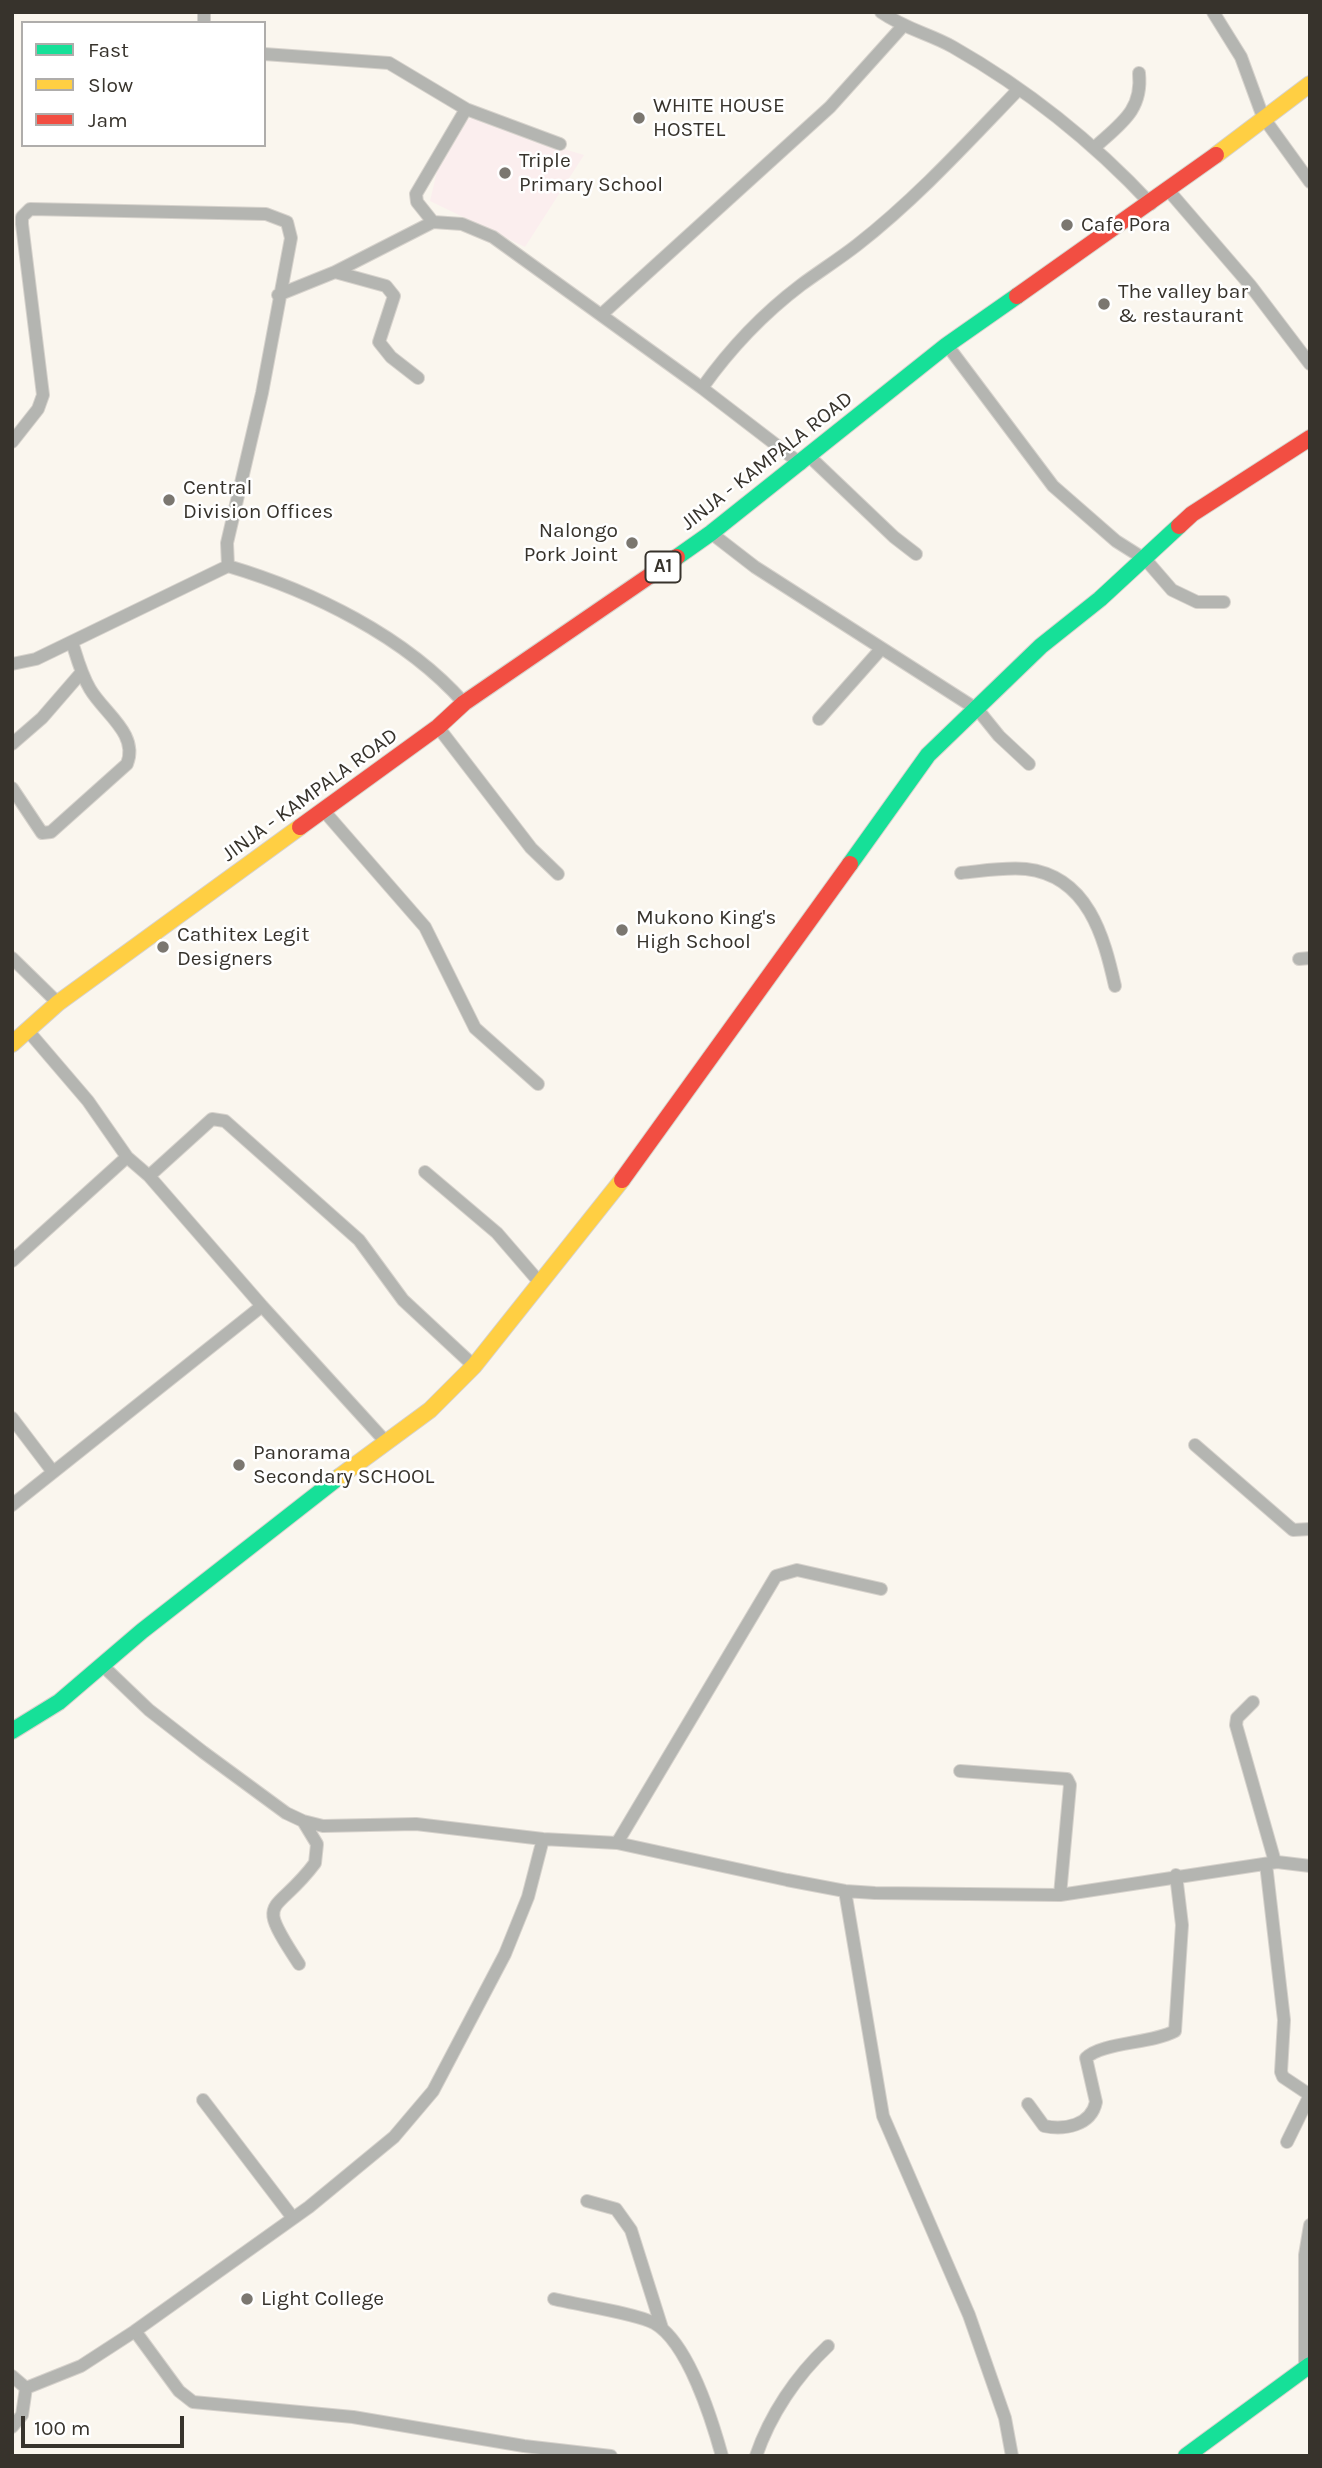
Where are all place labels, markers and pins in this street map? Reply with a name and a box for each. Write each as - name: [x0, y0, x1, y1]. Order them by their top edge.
- place label: WHITE HOUSE HOSTEL: [653, 93, 785, 143]
- marker: WHITE HOUSE HOSTEL: [631, 110, 647, 126]
- place label: Triple Primary School: [519, 148, 663, 198]
- marker: Triple Primary School: [497, 165, 513, 181]
- place label: Cafe Pora: [1081, 212, 1171, 238]
- marker: Cafe Pora: [1059, 217, 1075, 233]
- place label: The valley bar & restaurant: [1118, 279, 1248, 329]
- marker: The valley bar & restaurant: [1096, 296, 1112, 312]
- place label: Central Division Offices: [183, 475, 333, 525]
- marker: Central Division Offices: [161, 492, 177, 508]
- place label: Nalongo Pork Joint: [524, 518, 618, 568]
- marker: Nalongo Pork Joint: [624, 535, 640, 551]
- place label: Mukono King's High School: [636, 905, 776, 955]
- place label: Cathitex Legit Designers: [177, 922, 309, 972]
- marker: Mukono King's High School: [614, 922, 630, 938]
- marker: Cathitex Legit Designers: [155, 939, 171, 955]
- place label: Panorama Secondary SCHOOL: [253, 1440, 434, 1490]
- marker: Panorama Secondary SCHOOL: [231, 1457, 247, 1473]
- place label: Light College: [261, 2286, 384, 2312]
- marker: Light College: [239, 2291, 255, 2307]

